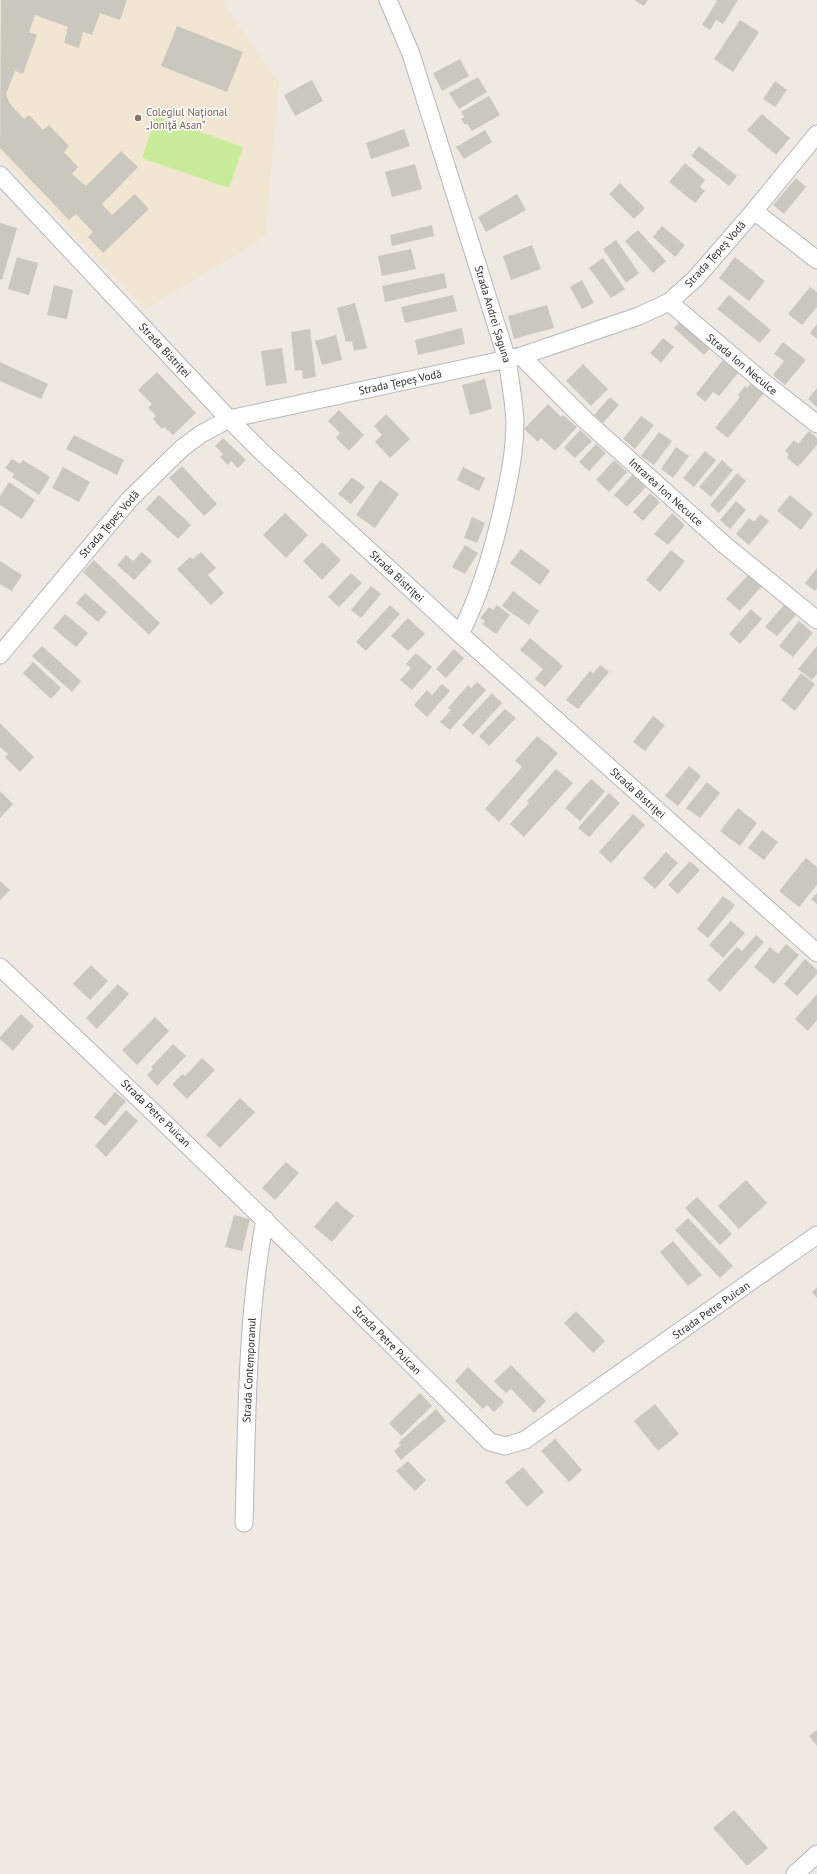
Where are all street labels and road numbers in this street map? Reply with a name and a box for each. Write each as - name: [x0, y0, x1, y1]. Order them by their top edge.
- street label: Strada Țepeș Vodă: [681, 218, 749, 291]
- street label: Strada Andrei Șaguna: [472, 264, 514, 364]
- street label: Strada Bistriței: [136, 320, 194, 380]
- street label: Strada Ion Neculce: [704, 330, 781, 398]
- street label: Strada Țepeș Vodă: [357, 366, 443, 399]
- street label: Intrarea Ion Neculce: [626, 455, 706, 529]
- street label: Strada Țepeș Vodă: [76, 487, 143, 561]
- street label: Strada Bistriței: [367, 547, 427, 605]
- street label: Strada Bistriței: [607, 764, 669, 822]
- street label: Strada Petre Puican: [118, 1076, 194, 1150]
- street label: Strada Petre Puican: [670, 1278, 752, 1342]
- street label: Strada Petre Puican: [350, 1303, 424, 1377]
- street label: Strada Contemporanul: [239, 1316, 259, 1423]

